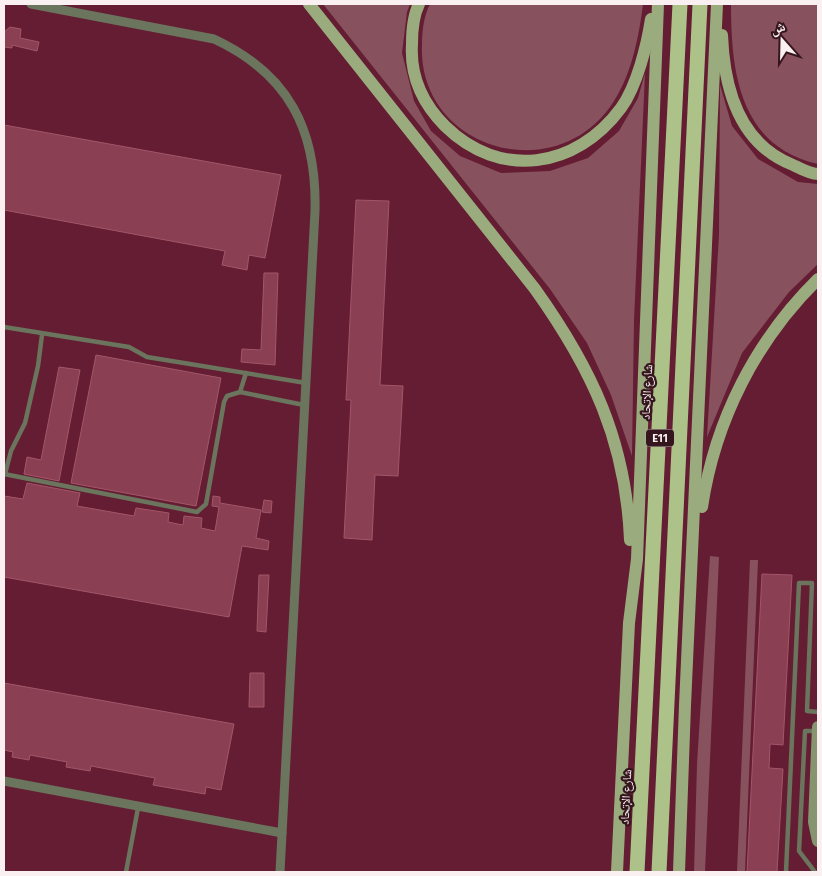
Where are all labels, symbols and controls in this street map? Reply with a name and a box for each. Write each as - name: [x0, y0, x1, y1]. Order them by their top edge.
- north arrow: [757, 15, 807, 65]
- text: ش: [768, 18, 788, 39]
- street label: شارع الإتحاد: [639, 364, 656, 420]
- road number: E11: [646, 429, 674, 446]
- street label: شارع الإتحاد: [618, 769, 635, 825]

